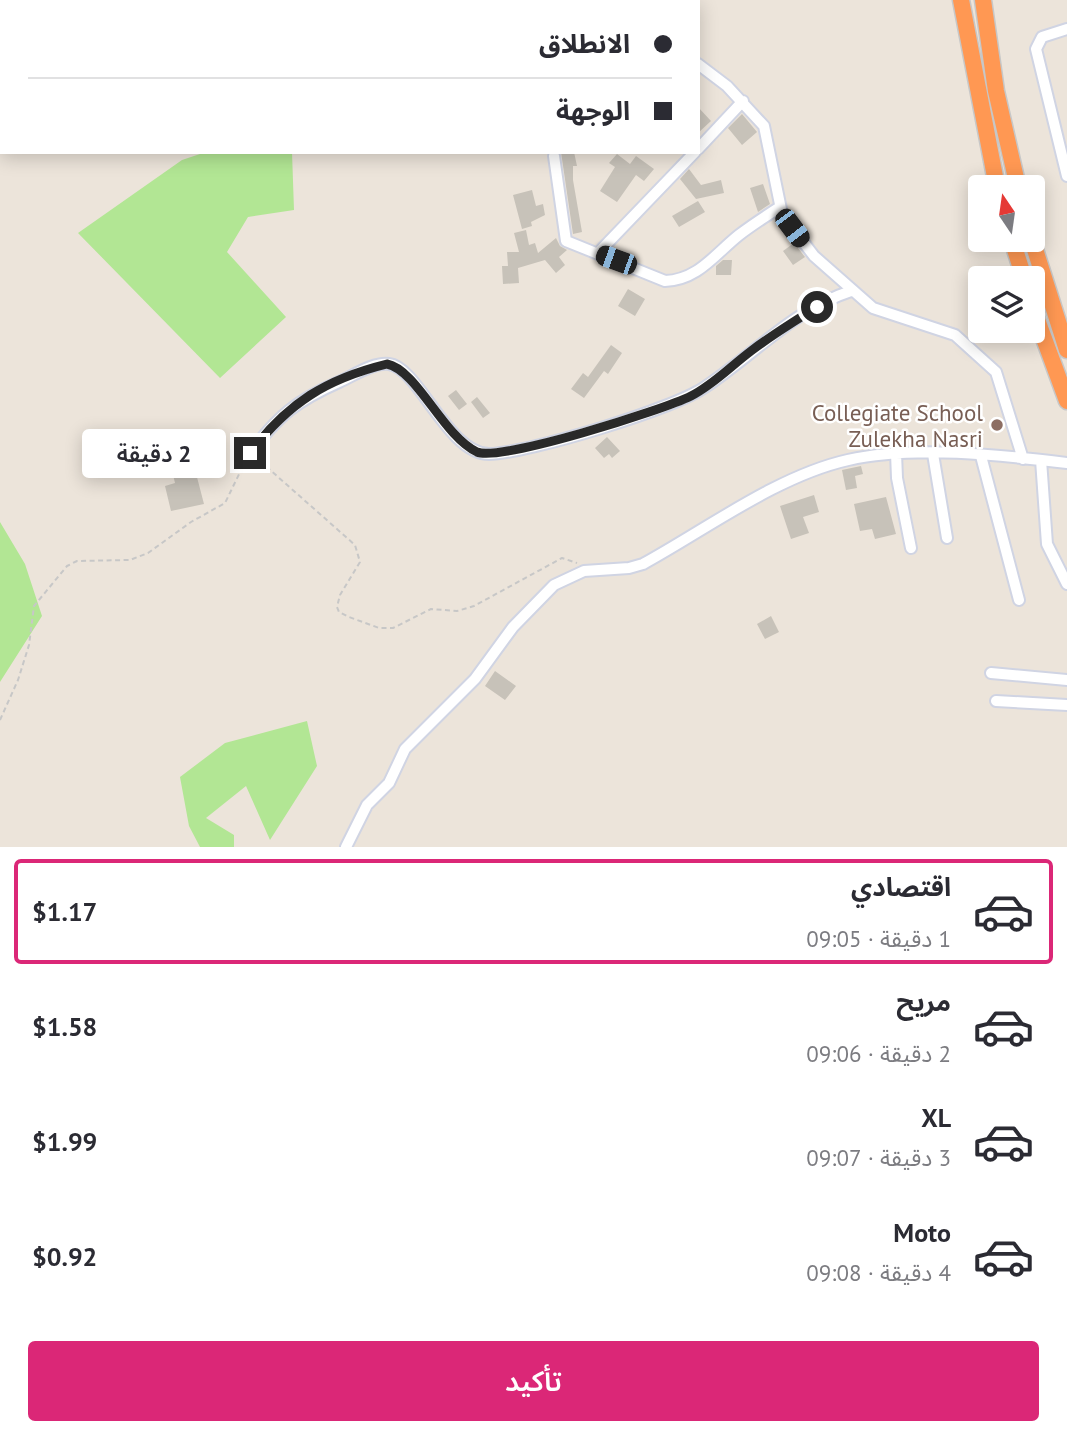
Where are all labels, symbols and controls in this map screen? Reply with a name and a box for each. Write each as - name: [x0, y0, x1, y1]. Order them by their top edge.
- text: الانطلاق: [539, 27, 630, 60]
- text: الوجهة: [556, 94, 630, 127]
- north arrow: [968, 175, 1045, 252]
- map controls: [968, 175, 1045, 343]
- car: [771, 205, 814, 251]
- car: [593, 243, 640, 277]
- button: layers: [968, 266, 1045, 343]
- route start: [801, 291, 833, 323]
- place label: Collegiate School Zulekha Nasri: [812, 398, 983, 453]
- marker: Collegiate School Zulekha Nasri: [989, 417, 1005, 433]
- callout: 2 دقيقة: [82, 428, 226, 477]
- route end: [234, 437, 266, 469]
- text: 2 دقيقة: [117, 439, 191, 468]
- text: اقتصادي: [851, 870, 951, 903]
- icon: car: [972, 880, 1035, 943]
- text: $1.17: [32, 895, 97, 928]
- text: 1 دقيقة · 09:05: [806, 924, 951, 953]
- text: مريح: [896, 985, 951, 1018]
- icon: car: [972, 995, 1035, 1058]
- text: $1.58: [32, 1010, 97, 1043]
- text: 2 دقيقة · 09:06: [806, 1039, 951, 1068]
- text: XL: [921, 1101, 951, 1134]
- icon: car: [972, 1110, 1035, 1173]
- text: $1.99: [32, 1125, 97, 1158]
- text: 3 دقيقة · 09:07: [806, 1143, 951, 1172]
- text: Moto: [893, 1216, 951, 1249]
- icon: car: [972, 1225, 1035, 1288]
- text: $0.92: [32, 1240, 97, 1273]
- text: 4 دقيقة · 09:08: [806, 1258, 951, 1287]
- button: تأكيد: [28, 1341, 1039, 1421]

